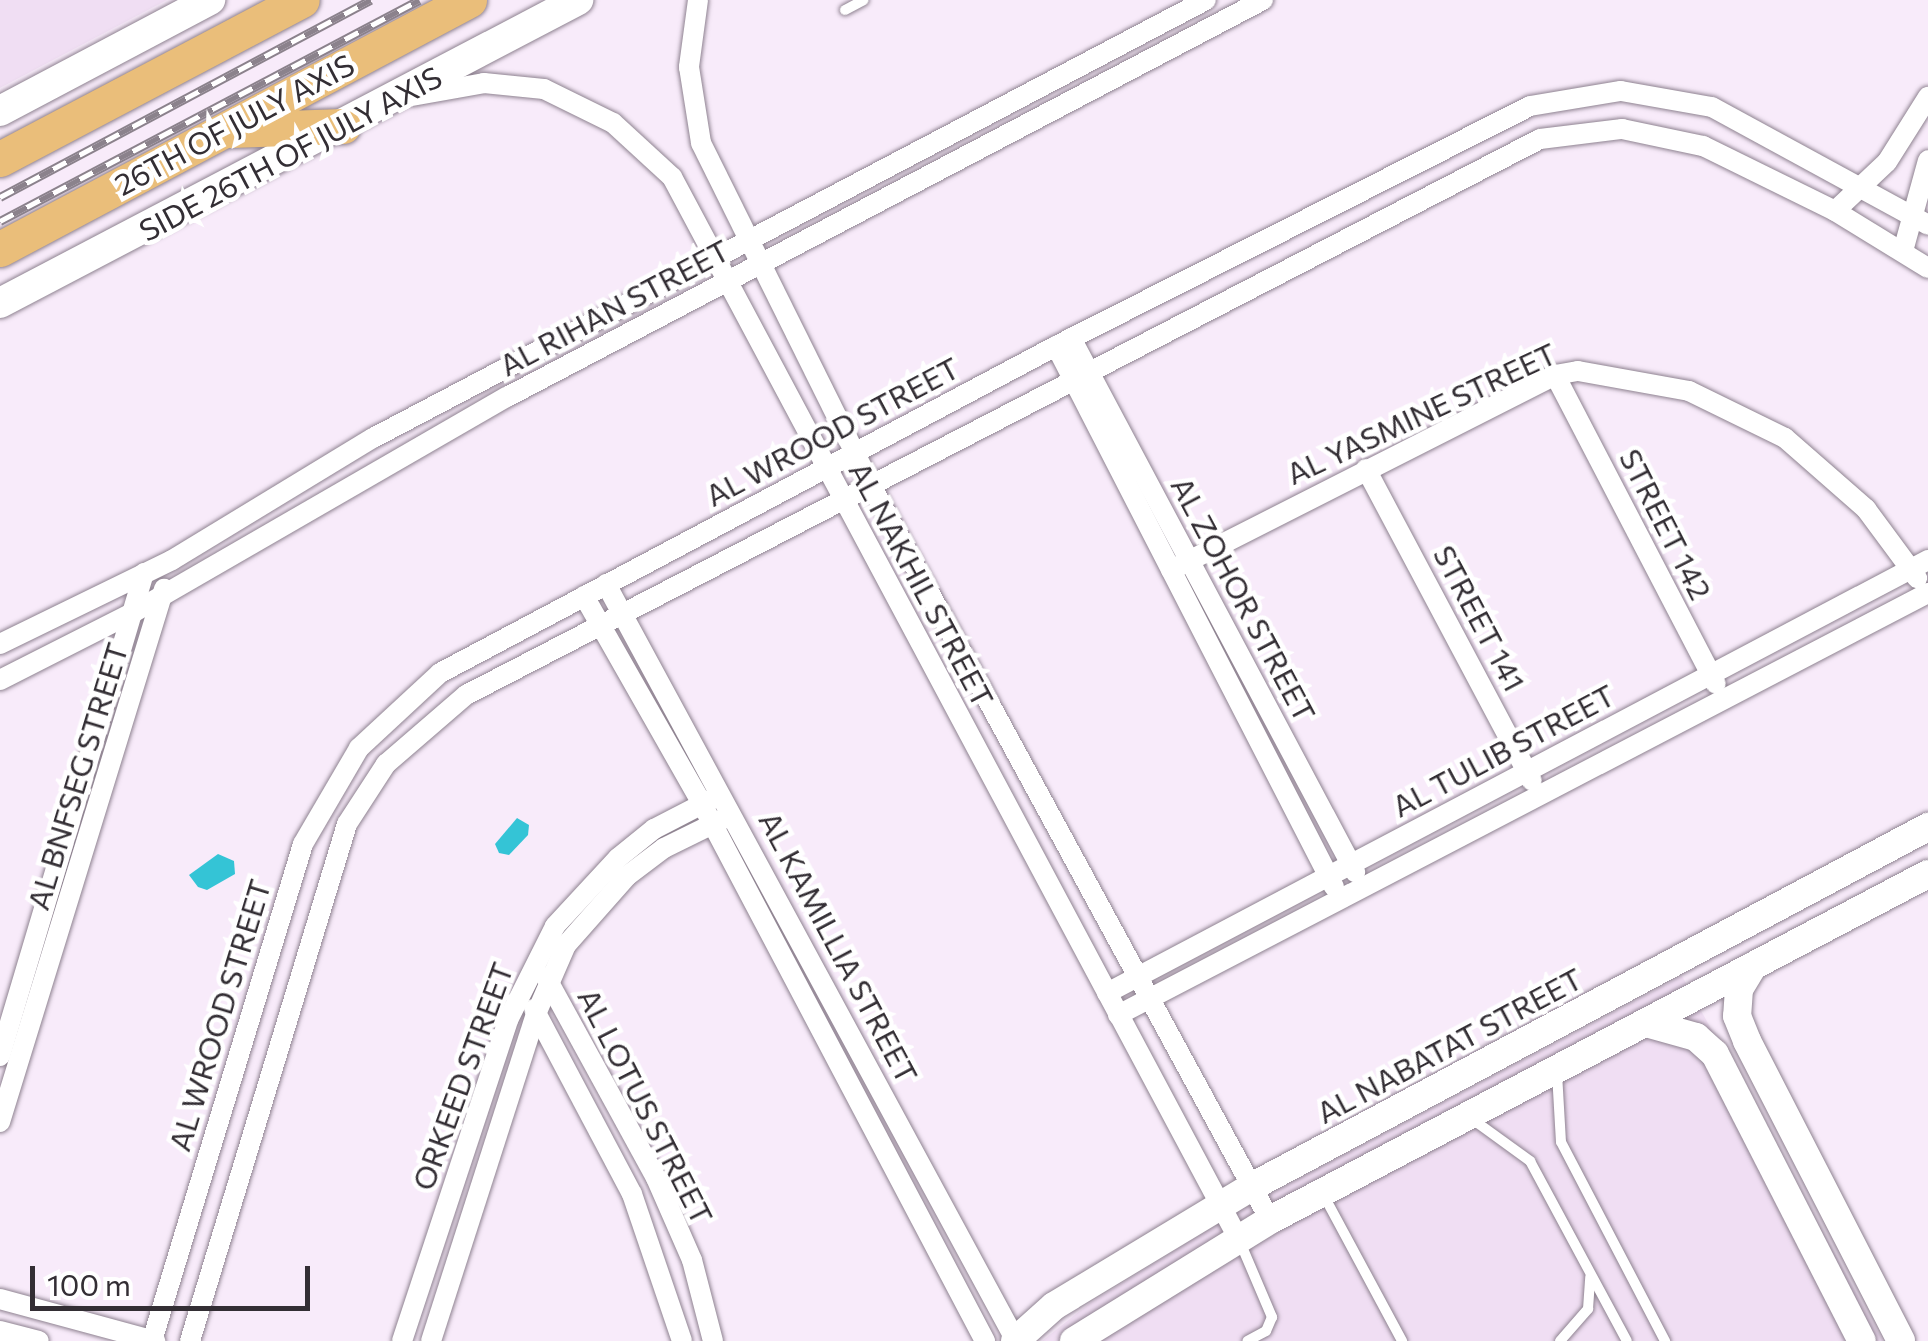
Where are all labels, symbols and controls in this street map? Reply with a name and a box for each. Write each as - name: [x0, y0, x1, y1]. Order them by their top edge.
- street label: 26TH OF JULY AXIS: [108, 46, 360, 202]
- street label: SIDE 26TH OF JULY AXIS: [133, 58, 447, 248]
- street label: AL RIHAN STREET: [493, 231, 735, 383]
- street label: AL YASMINE STREET: [1280, 335, 1562, 491]
- street label: AL WROOD STREET: [699, 349, 965, 513]
- street label: STREET 142: [1613, 443, 1719, 605]
- street label: AL NAKHIL STREET: [842, 455, 1002, 713]
- street label: AL ZOHOR STREET: [1164, 470, 1324, 728]
- street label: STREET 141: [1427, 539, 1533, 697]
- street label: AL BNFSEG STREET: [19, 638, 135, 914]
- street label: AL TULIB STREET: [1386, 676, 1620, 824]
- street label: AL KAMILLIA STREET: [752, 805, 926, 1089]
- street label: AL WROOD STREET: [161, 875, 277, 1155]
- street label: ORKEED STREET: [404, 957, 520, 1195]
- street label: AL NABATAT STREET: [1310, 960, 1588, 1130]
- street label: AL LOTUS STREET: [571, 982, 721, 1230]
- scale bar: [35, 1246, 315, 1308]
- text: 100 m: [47, 1265, 131, 1302]

